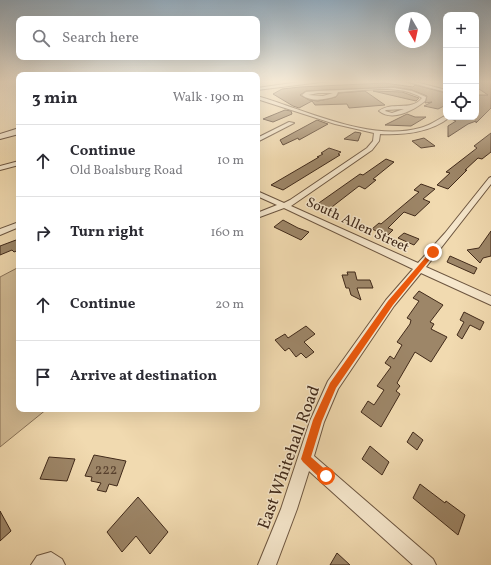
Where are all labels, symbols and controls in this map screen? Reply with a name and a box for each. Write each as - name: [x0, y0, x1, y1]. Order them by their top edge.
- north arrow: [395, 12, 431, 48]
- map controls: [443, 12, 479, 120]
- button: +: [443, 12, 479, 48]
- search box: [16, 16, 260, 60]
- icon: search: [30, 27, 52, 49]
- text: Search here: [62, 28, 139, 49]
- button: −: [443, 48, 479, 84]
- button: locate: [443, 84, 479, 120]
- text: 3 min: [32, 87, 78, 110]
- text: Walk · 190 m: [173, 89, 244, 107]
- text: Continue: [70, 141, 135, 162]
- icon: ahead: [32, 150, 54, 172]
- text: 10 m: [217, 152, 244, 170]
- text: Old Boalsburg Road: [70, 162, 183, 180]
- street label: South Allen Street: [303, 193, 412, 258]
- icon: right: [32, 222, 54, 244]
- text: Turn right: [70, 222, 144, 243]
- text: 160 m: [210, 224, 244, 242]
- route end: [424, 243, 442, 261]
- icon: ahead: [32, 294, 54, 316]
- text: Continue: [70, 294, 135, 315]
- text: 20 m: [215, 296, 244, 314]
- icon: arrive: [32, 366, 54, 388]
- text: Arrive at destination: [70, 366, 217, 387]
- street label: East Whitehall Road: [253, 382, 326, 533]
- house number: 222: [95, 461, 117, 480]
- route start: [317, 467, 335, 485]

